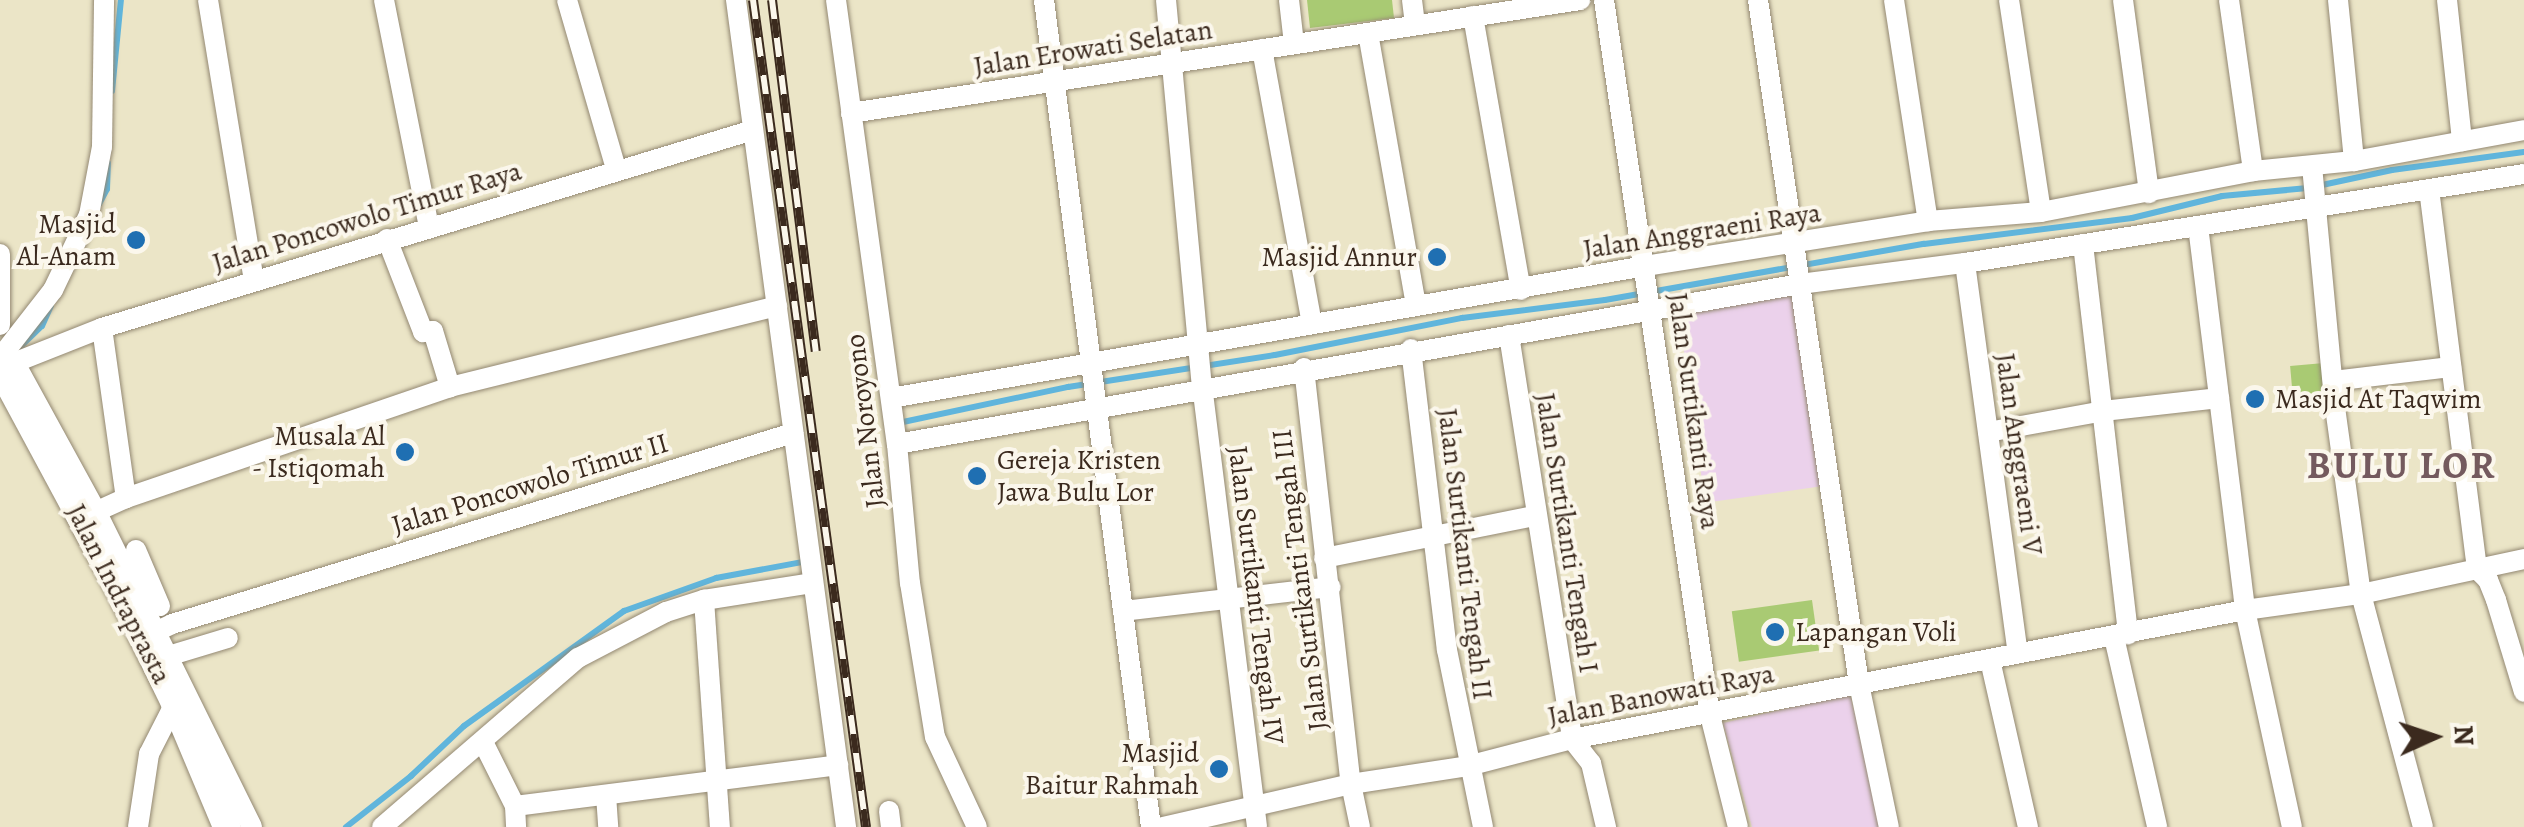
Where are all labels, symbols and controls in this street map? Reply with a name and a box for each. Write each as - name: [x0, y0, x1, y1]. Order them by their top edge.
- street label: Jalan Erowati Selatan: [971, 13, 1215, 83]
- street label: Jalan Poncowolo Timur Raya: [208, 154, 526, 280]
- street label: Jalan Anggraeni Raya: [1581, 196, 1823, 266]
- place label: Masjid Al-Anam: [17, 207, 116, 273]
- marker: Masjid Al-Anam: [125, 229, 147, 251]
- place label: Masjid Annur: [1261, 240, 1417, 274]
- marker: Masjid Annur: [1426, 246, 1448, 268]
- street label: Jalan Surtikanti Raya: [1661, 291, 1727, 531]
- street label: Jalan Noroyono: [838, 332, 892, 510]
- street label: Jalan Anggraeni V: [1988, 351, 2050, 557]
- place label: Masjid At Taqwim: [2275, 382, 2482, 416]
- marker: Masjid At Taqwim: [2244, 388, 2266, 410]
- street label: Jalan Surtikanti Tengah I: [1528, 391, 1606, 675]
- street label: Jalan Surtikanti Tengah II: [1430, 406, 1500, 702]
- place label: Musala Al - Istiqomah: [251, 419, 385, 485]
- street label: Jalan Poncowolo Timur II: [388, 426, 672, 542]
- street label: Jalan Surtikanti Tengah III: [1265, 427, 1335, 733]
- marker: Musala Al - Istiqomah: [394, 441, 416, 463]
- place label: Gereja Kristen Jawa Bulu Lor: [997, 443, 1161, 509]
- district label: BULU LOR: [2307, 443, 2497, 489]
- street label: Jalan Surtikanti Tengah IV: [1221, 444, 1291, 746]
- marker: Gereja Kristen Jawa Bulu Lor: [966, 465, 988, 487]
- street label: Jalan Indraprasta: [59, 498, 179, 690]
- place label: Lapangan Voli: [1795, 615, 1957, 649]
- marker: Lapangan Voli: [1764, 621, 1786, 643]
- street label: Jalan Banowati Raya: [1545, 657, 1777, 733]
- north arrow: [2384, 687, 2484, 787]
- text: N: [2444, 724, 2483, 747]
- place label: Masjid Baitur Rahmah: [1025, 736, 1199, 802]
- marker: Masjid Baitur Rahmah: [1208, 758, 1230, 780]

